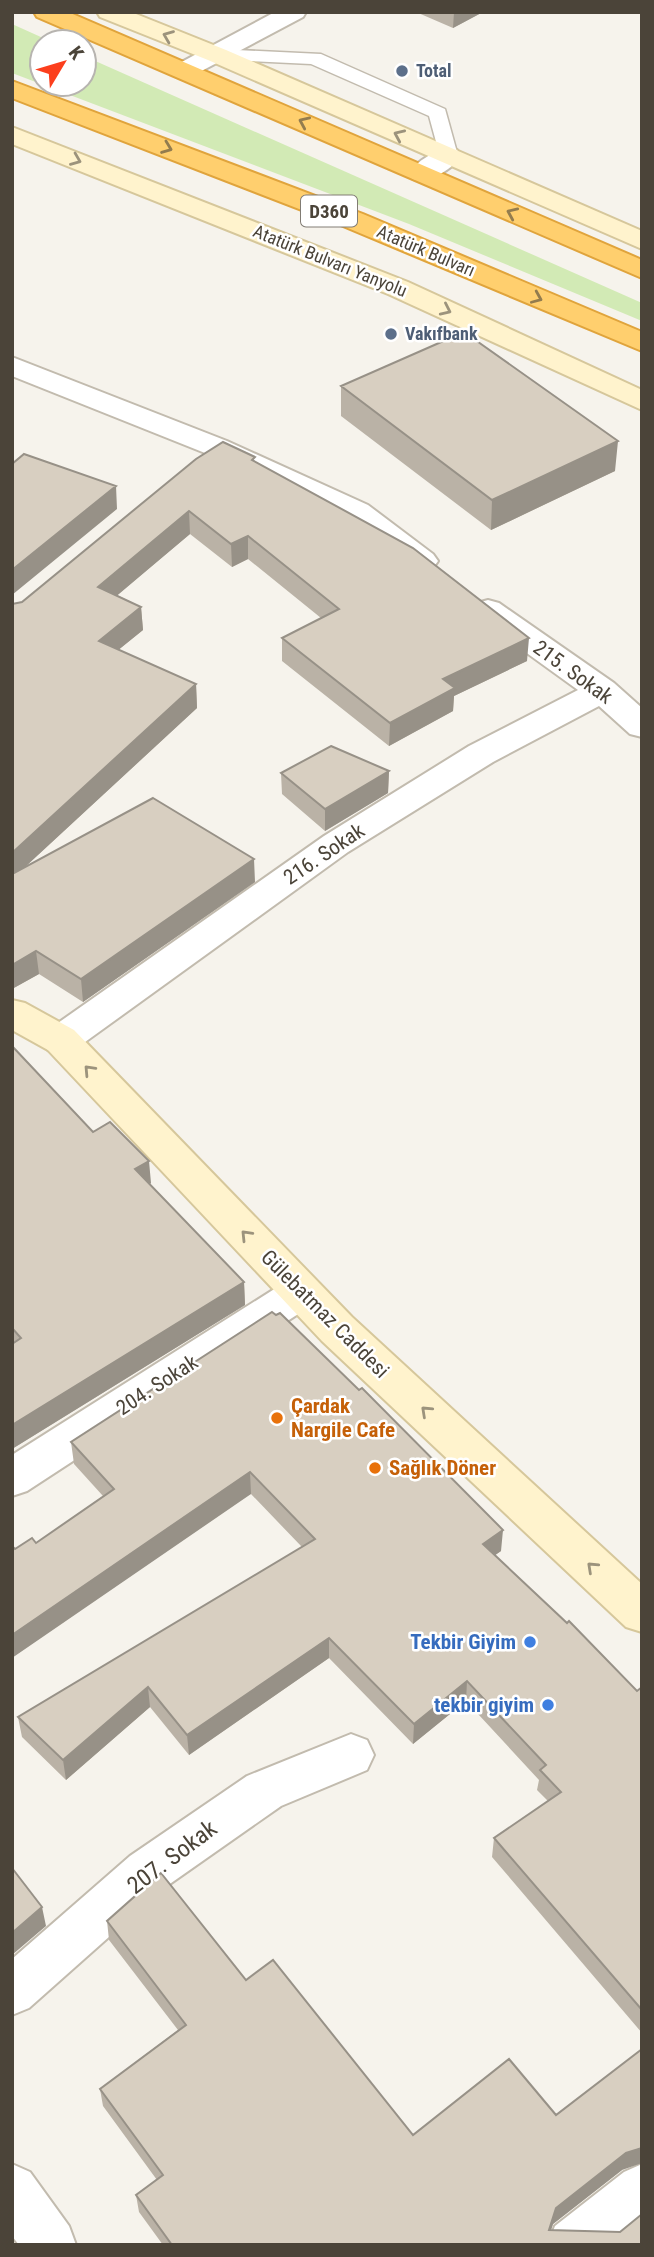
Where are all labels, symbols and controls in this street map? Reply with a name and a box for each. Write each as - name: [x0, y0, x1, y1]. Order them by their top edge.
- north arrow: [28, 28, 98, 98]
- one-way arrow: [163, 30, 175, 44]
- text: K: [64, 42, 89, 64]
- place label: Total: [416, 60, 451, 81]
- marker: Total: [394, 63, 410, 79]
- one-way arrow: [299, 116, 311, 130]
- one-way arrow: [394, 129, 407, 143]
- one-way arrow: [161, 140, 173, 154]
- one-way arrow: [69, 152, 81, 166]
- road number: D360: [301, 196, 357, 226]
- one-way arrow: [507, 207, 519, 221]
- street label: Atatürk Bulvarı Yanyolu: [250, 220, 410, 301]
- street label: Atatürk Bulvarı: [374, 220, 478, 281]
- one-way arrow: [530, 290, 542, 304]
- one-way arrow: [439, 302, 451, 316]
- place label: Vakıfbank: [405, 323, 478, 344]
- marker: Vakıfbank: [383, 326, 399, 342]
- street label: 215. Sokak: [529, 635, 618, 709]
- street label: 216. Sokak: [279, 818, 369, 890]
- one-way arrow: [85, 1065, 97, 1078]
- one-way arrow: [242, 1230, 255, 1243]
- street label: Gülebatmaz Caddesi: [256, 1245, 394, 1383]
- street label: 204. Sokak: [112, 1350, 203, 1420]
- place label: Çardak Nargile Cafe: [291, 1394, 395, 1442]
- one-way arrow: [421, 1407, 434, 1420]
- marker: Çardak Nargile Cafe: [269, 1410, 285, 1426]
- place label: Sağlık Döner: [389, 1456, 496, 1480]
- marker: Sağlık Döner: [367, 1460, 383, 1476]
- one-way arrow: [587, 1562, 600, 1575]
- place label: Tekbir Giyim: [410, 1630, 516, 1654]
- marker: Tekbir Giyim: [522, 1634, 538, 1650]
- place label: tekbir giyim: [434, 1693, 534, 1717]
- marker: tekbir giyim: [540, 1697, 556, 1713]
- street label: 207. Sokak: [122, 1814, 223, 1900]

